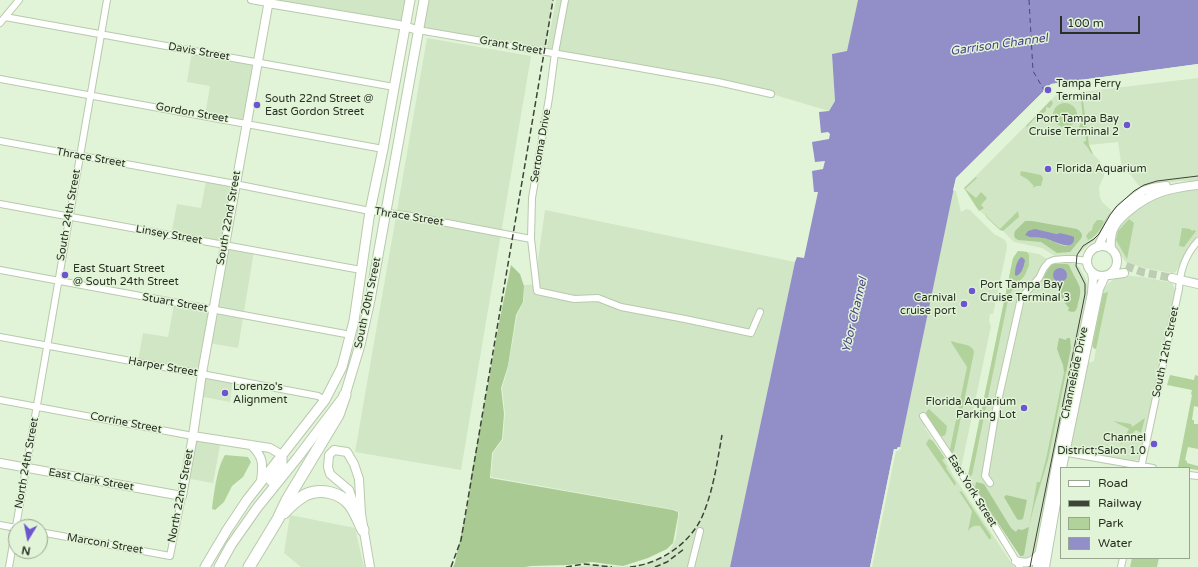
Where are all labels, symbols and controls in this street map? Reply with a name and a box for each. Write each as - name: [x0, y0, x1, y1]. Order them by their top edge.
- scale bar: [1062, 8, 1142, 34]
- text: 100 m: [1067, 16, 1104, 30]
- water label: Garrison Channel: [949, 31, 1049, 59]
- street label: Grant Street: [478, 34, 544, 58]
- street label: Davis Street: [167, 40, 231, 64]
- place label: Tampa Ferry Terminal: [1056, 77, 1121, 103]
- marker: Tampa Ferry Terminal: [1043, 85, 1053, 95]
- place label: South 22nd Street @ East Gordon Street: [265, 92, 373, 118]
- street label: Gordon Street: [155, 100, 229, 126]
- marker: South 22nd Street @ East Gordon Street: [252, 100, 262, 110]
- street label: Sertoma Drive: [528, 108, 554, 184]
- place label: Port Tampa Bay Cruise Terminal 2: [1029, 112, 1119, 138]
- marker: Port Tampa Bay Cruise Terminal 2: [1122, 120, 1132, 130]
- street label: Thrace Street: [55, 145, 127, 171]
- place label: Florida Aquarium: [1056, 162, 1147, 176]
- marker: Florida Aquarium: [1043, 164, 1053, 174]
- street label: South 24th Street: [54, 168, 84, 262]
- street label: South 22nd Street: [214, 170, 244, 266]
- street label: Thrace Street: [373, 205, 445, 229]
- street label: Linsey Street: [135, 223, 203, 247]
- street label: South 20th Street: [352, 256, 384, 350]
- place label: East Stuart Street @ South 24th Street: [73, 262, 179, 288]
- marker: East Stuart Street @ South 24th Street: [60, 270, 70, 280]
- water label: Ybor Channel: [839, 276, 871, 354]
- place label: Port Tampa Bay Cruise Terminal 3: [980, 278, 1070, 304]
- marker: Port Tampa Bay Cruise Terminal 3: [967, 286, 977, 296]
- street label: Stuart Street: [141, 291, 209, 315]
- place label: Carnival cruise port: [900, 291, 956, 317]
- marker: Carnival cruise port: [959, 299, 969, 309]
- street label: South 12th Street: [1150, 305, 1182, 399]
- street label: Channelside Drive: [1059, 326, 1091, 420]
- street label: Harper Street: [127, 354, 199, 380]
- place label: Lorenzo's Alignment: [233, 380, 287, 406]
- marker: Lorenzo's Alignment: [220, 388, 230, 398]
- place label: Florida Aquarium Parking Lot: [925, 395, 1016, 421]
- marker: Florida Aquarium Parking Lot: [1019, 403, 1029, 413]
- street label: Corrine Street: [89, 410, 163, 436]
- street label: North 24th Street: [12, 416, 42, 510]
- place label: Channel District;Salon 1.0: [1057, 431, 1146, 457]
- marker: Channel District;Salon 1.0: [1149, 439, 1159, 449]
- street label: North 22nd Street: [165, 448, 197, 544]
- street label: East York Street: [944, 452, 1000, 530]
- street label: East Clark Street: [47, 466, 135, 494]
- legend: [1060, 467, 1190, 559]
- text: Road: [1098, 476, 1128, 490]
- text: Railway: [1098, 496, 1142, 510]
- text: Park: [1098, 516, 1124, 530]
- north arrow: [8, 519, 48, 559]
- street label: Marconi Street: [66, 531, 144, 557]
- text: Water: [1098, 536, 1132, 550]
- text: N: [21, 543, 31, 557]

